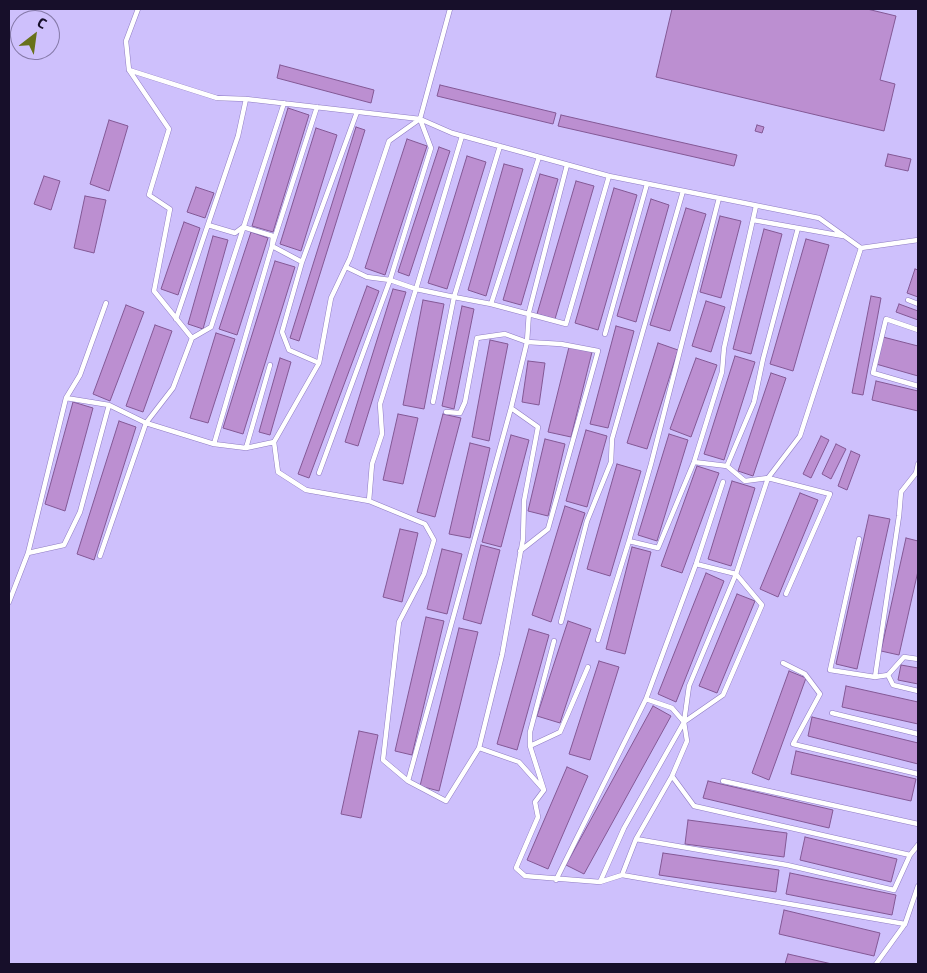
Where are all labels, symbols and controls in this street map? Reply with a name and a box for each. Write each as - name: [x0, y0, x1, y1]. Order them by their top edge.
- north arrow: [10, 10, 60, 60]
- text: С: [34, 13, 50, 32]

